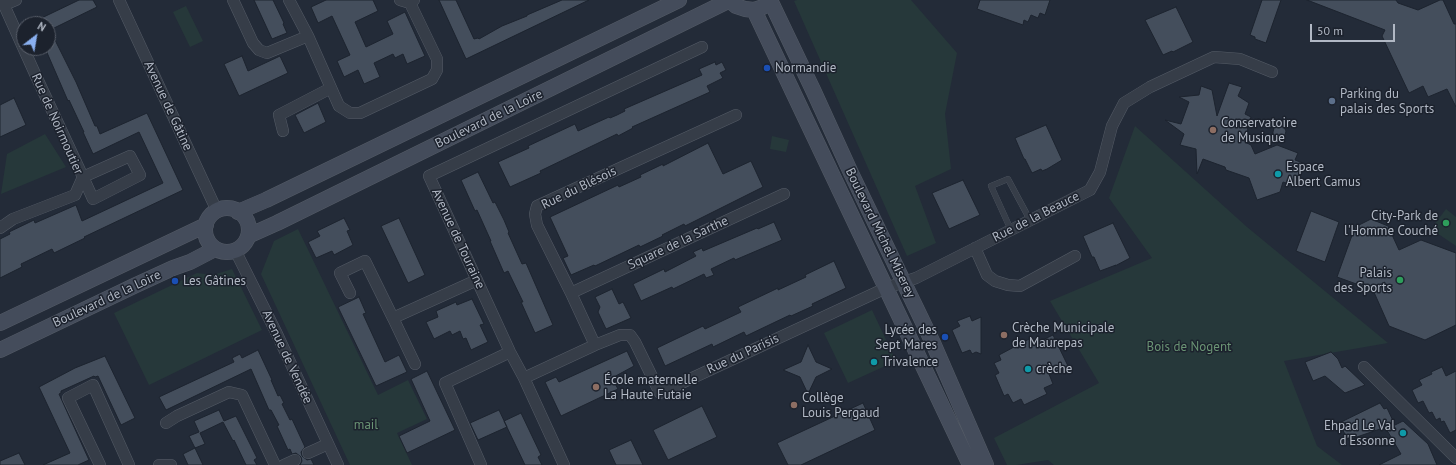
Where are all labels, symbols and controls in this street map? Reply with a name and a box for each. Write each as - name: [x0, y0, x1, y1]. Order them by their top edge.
- north arrow: [16, 16, 56, 56]
- scale bar: [1312, 16, 1397, 42]
- text: N: [35, 19, 48, 34]
- text: 50 m: [1317, 23, 1343, 38]
- street label: Avenue de Gâtine: [140, 59, 196, 153]
- place label: Normandie: [775, 60, 836, 76]
- marker: Normandie: [762, 63, 772, 73]
- street label: Rue de Noirmoutier: [28, 71, 86, 177]
- street label: Boulevard de la Loire: [433, 86, 545, 152]
- place label: Parking du palais des Sports: [1340, 86, 1434, 117]
- marker: Parking du palais des Sports: [1327, 96, 1337, 106]
- place label: Conservatoire de Musique: [1221, 115, 1297, 146]
- marker: Conservatoire de Musique: [1208, 125, 1218, 135]
- place label: Espace Albert Camus: [1286, 159, 1360, 190]
- street label: Rue du Blésois: [539, 163, 619, 213]
- street label: Boulevard Michel Miserey: [842, 166, 918, 300]
- marker: Espace Albert Camus: [1273, 169, 1283, 179]
- street label: Avenue de Touraine: [428, 186, 488, 292]
- street label: Rue de la Beauce: [990, 188, 1082, 246]
- place label: City-Park de l'Homme Couché: [1344, 208, 1438, 239]
- street label: Square de la Sarthe: [625, 213, 731, 273]
- marker: City-Park de l'Homme Couché: [1441, 218, 1451, 228]
- place label: Palais des Sports: [1334, 265, 1392, 296]
- street label: Boulevard de la Loire: [50, 267, 164, 331]
- place label: Les Gâtines: [183, 273, 246, 289]
- marker: Palais des Sports: [1395, 275, 1405, 285]
- marker: Les Gâtines: [170, 276, 180, 286]
- street label: Avenue de Vendée: [258, 308, 316, 406]
- place label: Crèche Municipale de Maurepas: [1012, 320, 1114, 351]
- place label: Lycée des Sept Mares: [875, 322, 937, 353]
- marker: Crèche Municipale de Maurepas: [999, 330, 1009, 340]
- street label: Rue du Parisis: [704, 331, 782, 377]
- marker: Lycée des Sept Mares: [940, 332, 950, 342]
- park label: Bois de Nogent: [1147, 339, 1231, 355]
- place label: Trivalence: [882, 354, 938, 370]
- marker: Trivalence: [869, 357, 879, 367]
- place label: crèche: [1036, 361, 1072, 377]
- marker: crèche: [1023, 364, 1033, 374]
- place label: École maternelle La Haute Futaie: [604, 372, 698, 403]
- marker: École maternelle La Haute Futaie: [591, 382, 601, 392]
- place label: Collège Louis Pergaud: [802, 390, 880, 421]
- marker: Collège Louis Pergaud: [789, 400, 799, 410]
- park label: mail: [354, 417, 378, 433]
- place label: Ehpad Le Val d'Essonne: [1324, 418, 1395, 449]
- marker: Ehpad Le Val d'Essonne: [1398, 428, 1408, 438]

